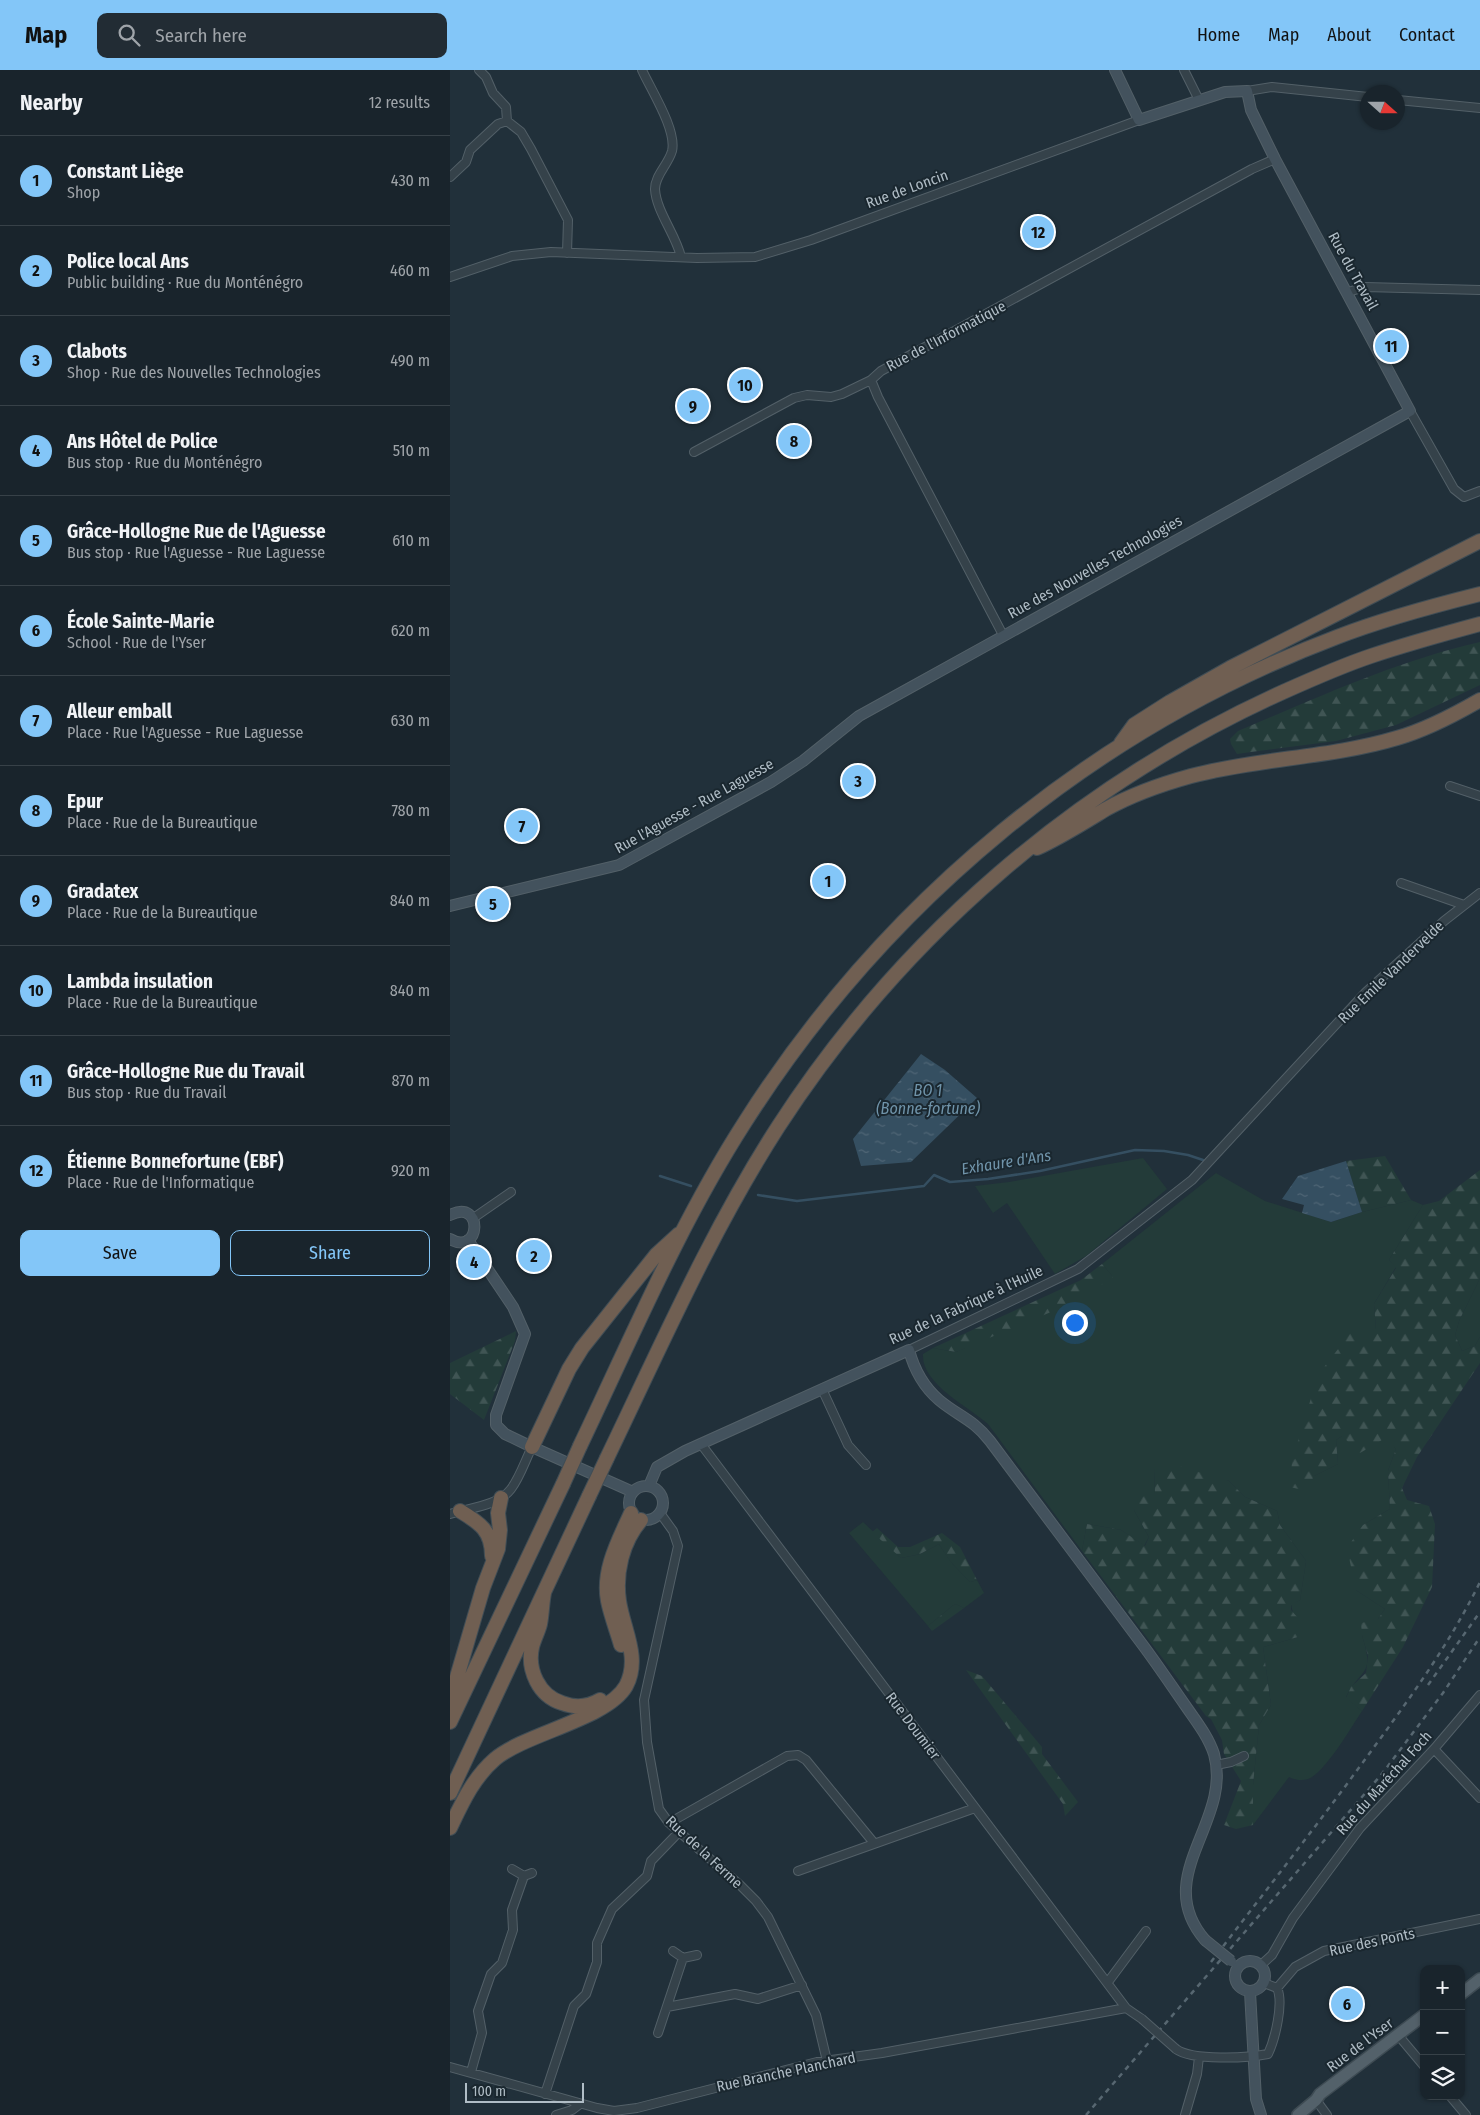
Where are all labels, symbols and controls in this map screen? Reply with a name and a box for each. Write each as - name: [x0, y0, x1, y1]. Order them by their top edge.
- search box: [97, 13, 447, 58]
- text: Map: [25, 21, 67, 49]
- icon: search: [115, 21, 143, 49]
- text: Search here: [155, 24, 247, 47]
- text: Home: [1197, 24, 1240, 46]
- text: Map: [1268, 24, 1299, 46]
- text: About: [1327, 24, 1371, 46]
- text: Contact: [1399, 24, 1455, 46]
- north arrow: [1360, 85, 1405, 130]
- text: Nearby: [20, 90, 82, 116]
- text: 12 results: [368, 93, 430, 112]
- text: Constant Liège: [67, 160, 184, 183]
- street label: Rue de Loncin: [863, 166, 951, 212]
- text: 1: [33, 171, 39, 190]
- text: 430 m: [391, 171, 430, 190]
- text: Shop: [67, 183, 100, 202]
- pin: 12: [1022, 213, 1054, 251]
- street label: Rue du Travail: [1324, 229, 1382, 313]
- text: Police local Ans: [67, 250, 189, 273]
- text: 2: [32, 261, 40, 280]
- text: 460 m: [390, 261, 430, 280]
- text: Public building · Rue du Monténégro: [67, 273, 303, 292]
- street label: Rue de l'Informatique: [883, 297, 1009, 375]
- pin: 11: [1375, 327, 1407, 365]
- text: Clabots: [67, 340, 127, 363]
- text: 3: [32, 351, 40, 370]
- text: 490 m: [390, 351, 430, 370]
- text: Shop · Rue des Nouvelles Technologies: [67, 363, 321, 382]
- pin: 10: [729, 366, 761, 404]
- pin: 9: [677, 387, 709, 425]
- pin: 8: [778, 422, 810, 460]
- text: Ans Hôtel de Police: [67, 430, 218, 453]
- text: 4: [32, 441, 40, 460]
- text: 510 m: [393, 441, 430, 460]
- text: Bus stop · Rue du Monténégro: [67, 453, 262, 472]
- street label: Rue des Nouvelles Technologies: [1005, 512, 1185, 622]
- text: Grâce-Hollogne Rue de l'Aguesse: [67, 520, 326, 543]
- text: 5: [32, 531, 40, 550]
- text: 610 m: [392, 531, 430, 550]
- text: Bus stop · Rue l'Aguesse - Rue Laguesse: [67, 543, 325, 562]
- text: École Sainte-Marie: [67, 610, 214, 633]
- text: 6: [32, 621, 40, 640]
- text: 620 m: [391, 621, 430, 640]
- text: School · Rue de l'Yser: [67, 633, 206, 652]
- text: Alleur emball: [67, 700, 172, 723]
- text: 7: [33, 711, 39, 730]
- text: 630 m: [391, 711, 430, 730]
- text: Place · Rue l'Aguesse - Rue Laguesse: [67, 723, 303, 742]
- street label: Rue l'Aguesse - Rue Laguesse: [611, 755, 777, 857]
- pin: 3: [842, 762, 874, 800]
- text: Epur: [67, 790, 103, 813]
- text: 8: [32, 801, 40, 820]
- text: 780 m: [391, 801, 430, 820]
- pin: 7: [506, 807, 538, 845]
- text: Place · Rue de la Bureautique: [67, 813, 258, 832]
- pin: 1: [812, 862, 844, 900]
- text: Gradatex: [67, 880, 139, 903]
- pin: 5: [477, 885, 509, 923]
- text: 9: [32, 891, 40, 910]
- text: 840 m: [390, 891, 430, 910]
- text: Place · Rue de la Bureautique: [67, 903, 258, 922]
- street label: Rue Emile Vandervelde: [1334, 917, 1448, 1027]
- text: Lambda insulation: [67, 970, 213, 993]
- text: 10: [28, 981, 44, 1000]
- text: 840 m: [390, 981, 430, 1000]
- text: Place · Rue de la Bureautique: [67, 993, 258, 1012]
- text: Grâce-Hollogne Rue du Travail: [67, 1060, 304, 1083]
- text: 11: [29, 1071, 43, 1090]
- text: 870 m: [392, 1071, 430, 1090]
- water label: BO 1 (Bonne-fortune): [876, 1081, 980, 1118]
- text: Bus stop · Rue du Travail: [67, 1083, 226, 1102]
- water label: Exhaure d'Ans: [960, 1145, 1052, 1178]
- text: Étienne Bonnefortune (EBF): [67, 1150, 283, 1173]
- text: 12: [29, 1161, 43, 1180]
- text: 920 m: [391, 1161, 430, 1180]
- text: Place · Rue de l'Informatique: [67, 1173, 254, 1192]
- button: Save: [20, 1230, 220, 1276]
- button: Share: [230, 1230, 430, 1276]
- pin: 2: [518, 1237, 550, 1275]
- pin: 4: [458, 1243, 490, 1281]
- street label: Rue de la Fabrique à l'Huile: [886, 1262, 1046, 1348]
- your location: [1062, 1310, 1088, 1336]
- street label: Rue Doumier: [882, 1689, 945, 1764]
- street label: Rue du Maréchal Foch: [1333, 1727, 1435, 1839]
- street label: Rue de la Ferme: [662, 1812, 746, 1892]
- street label: Rue des Ponts: [1328, 1924, 1416, 1960]
- map controls: [1420, 1965, 1465, 2100]
- button: +: [1420, 1965, 1465, 2010]
- pin: 6: [1331, 1985, 1363, 2023]
- button: −: [1420, 2010, 1465, 2055]
- street label: Rue de l'Yser: [1323, 2014, 1397, 2076]
- street label: Rue Branche Planchard: [715, 2048, 857, 2096]
- button: layers: [1420, 2055, 1465, 2100]
- scale bar: [465, 2080, 584, 2103]
- text: 100 m: [472, 2083, 506, 2100]

